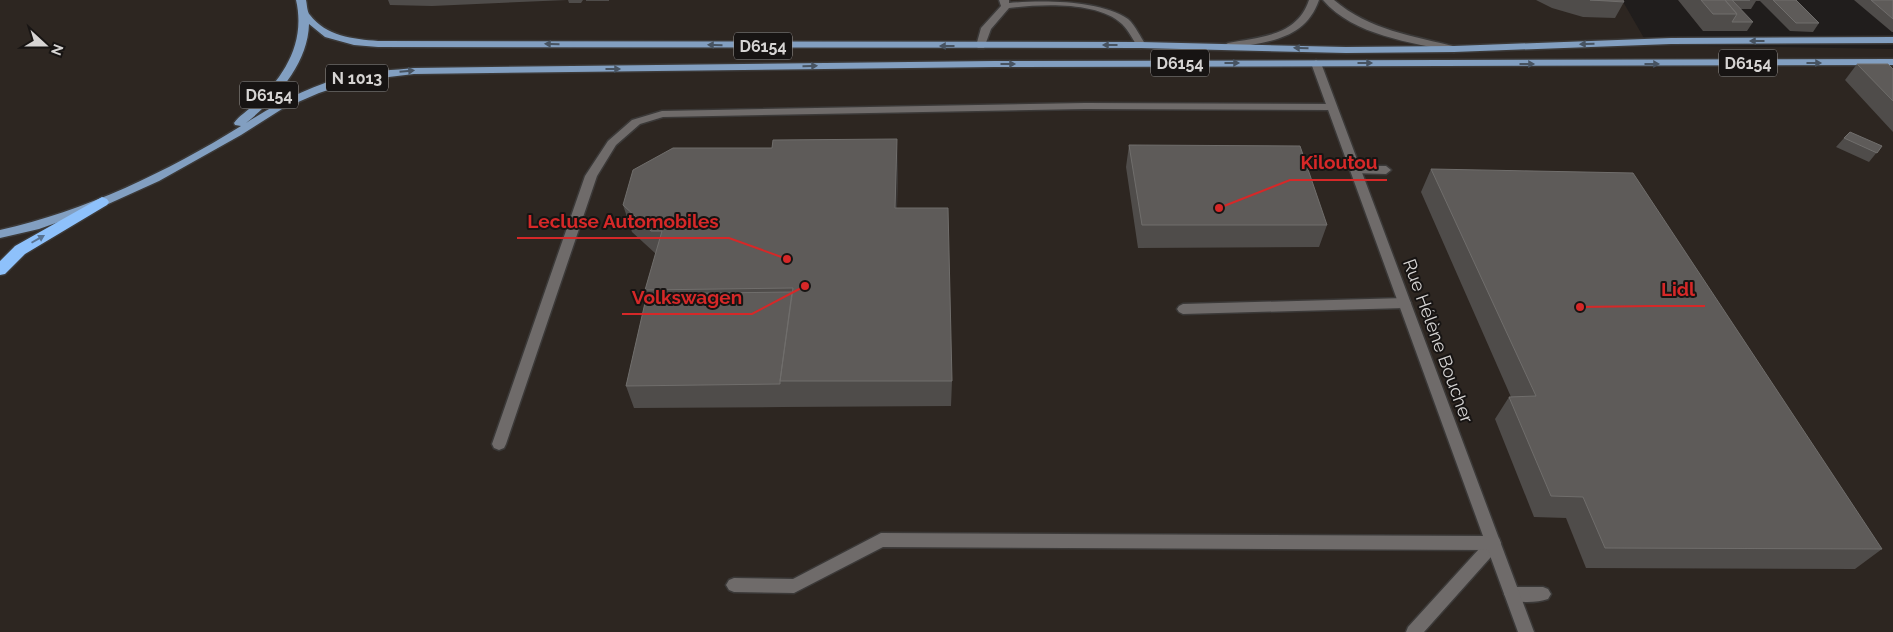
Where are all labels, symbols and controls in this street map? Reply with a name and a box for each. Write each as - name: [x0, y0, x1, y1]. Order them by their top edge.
- north arrow: [20, 20, 70, 70]
- road number: D6154: [734, 32, 792, 59]
- one-way arrow: [1749, 37, 1765, 45]
- one-way arrow: [544, 40, 560, 48]
- one-way arrow: [706, 41, 722, 49]
- one-way arrow: [1101, 41, 1117, 49]
- one-way arrow: [1579, 41, 1595, 49]
- text: N: [48, 42, 67, 58]
- one-way arrow: [939, 42, 955, 50]
- one-way arrow: [1292, 44, 1308, 52]
- road number: D6154: [1151, 49, 1209, 76]
- road number: D6154: [1719, 49, 1777, 76]
- one-way arrow: [1225, 59, 1241, 67]
- one-way arrow: [1357, 59, 1373, 67]
- one-way arrow: [1806, 59, 1822, 67]
- one-way arrow: [1000, 60, 1016, 68]
- one-way arrow: [1520, 60, 1536, 68]
- one-way arrow: [1644, 60, 1660, 68]
- one-way arrow: [803, 62, 819, 70]
- road number: N 1013: [326, 64, 388, 92]
- one-way arrow: [605, 65, 621, 73]
- one-way arrow: [400, 67, 416, 75]
- road number: D6154: [240, 82, 298, 108]
- callout: Kiloutou: [1290, 146, 1387, 180]
- text: Kiloutou: [1300, 151, 1378, 173]
- callout: Lecluse Automobiles: [517, 204, 729, 238]
- text: Lecluse Automobiles: [527, 210, 719, 232]
- one-way arrow: [31, 235, 44, 244]
- street label: Rue Hélène Boucher: [1399, 256, 1478, 426]
- callout: Lidl: [1651, 272, 1705, 306]
- text: Lidl: [1661, 278, 1696, 300]
- callout: Volkswagen: [622, 280, 752, 314]
- text: Volkswagen: [632, 286, 742, 308]

